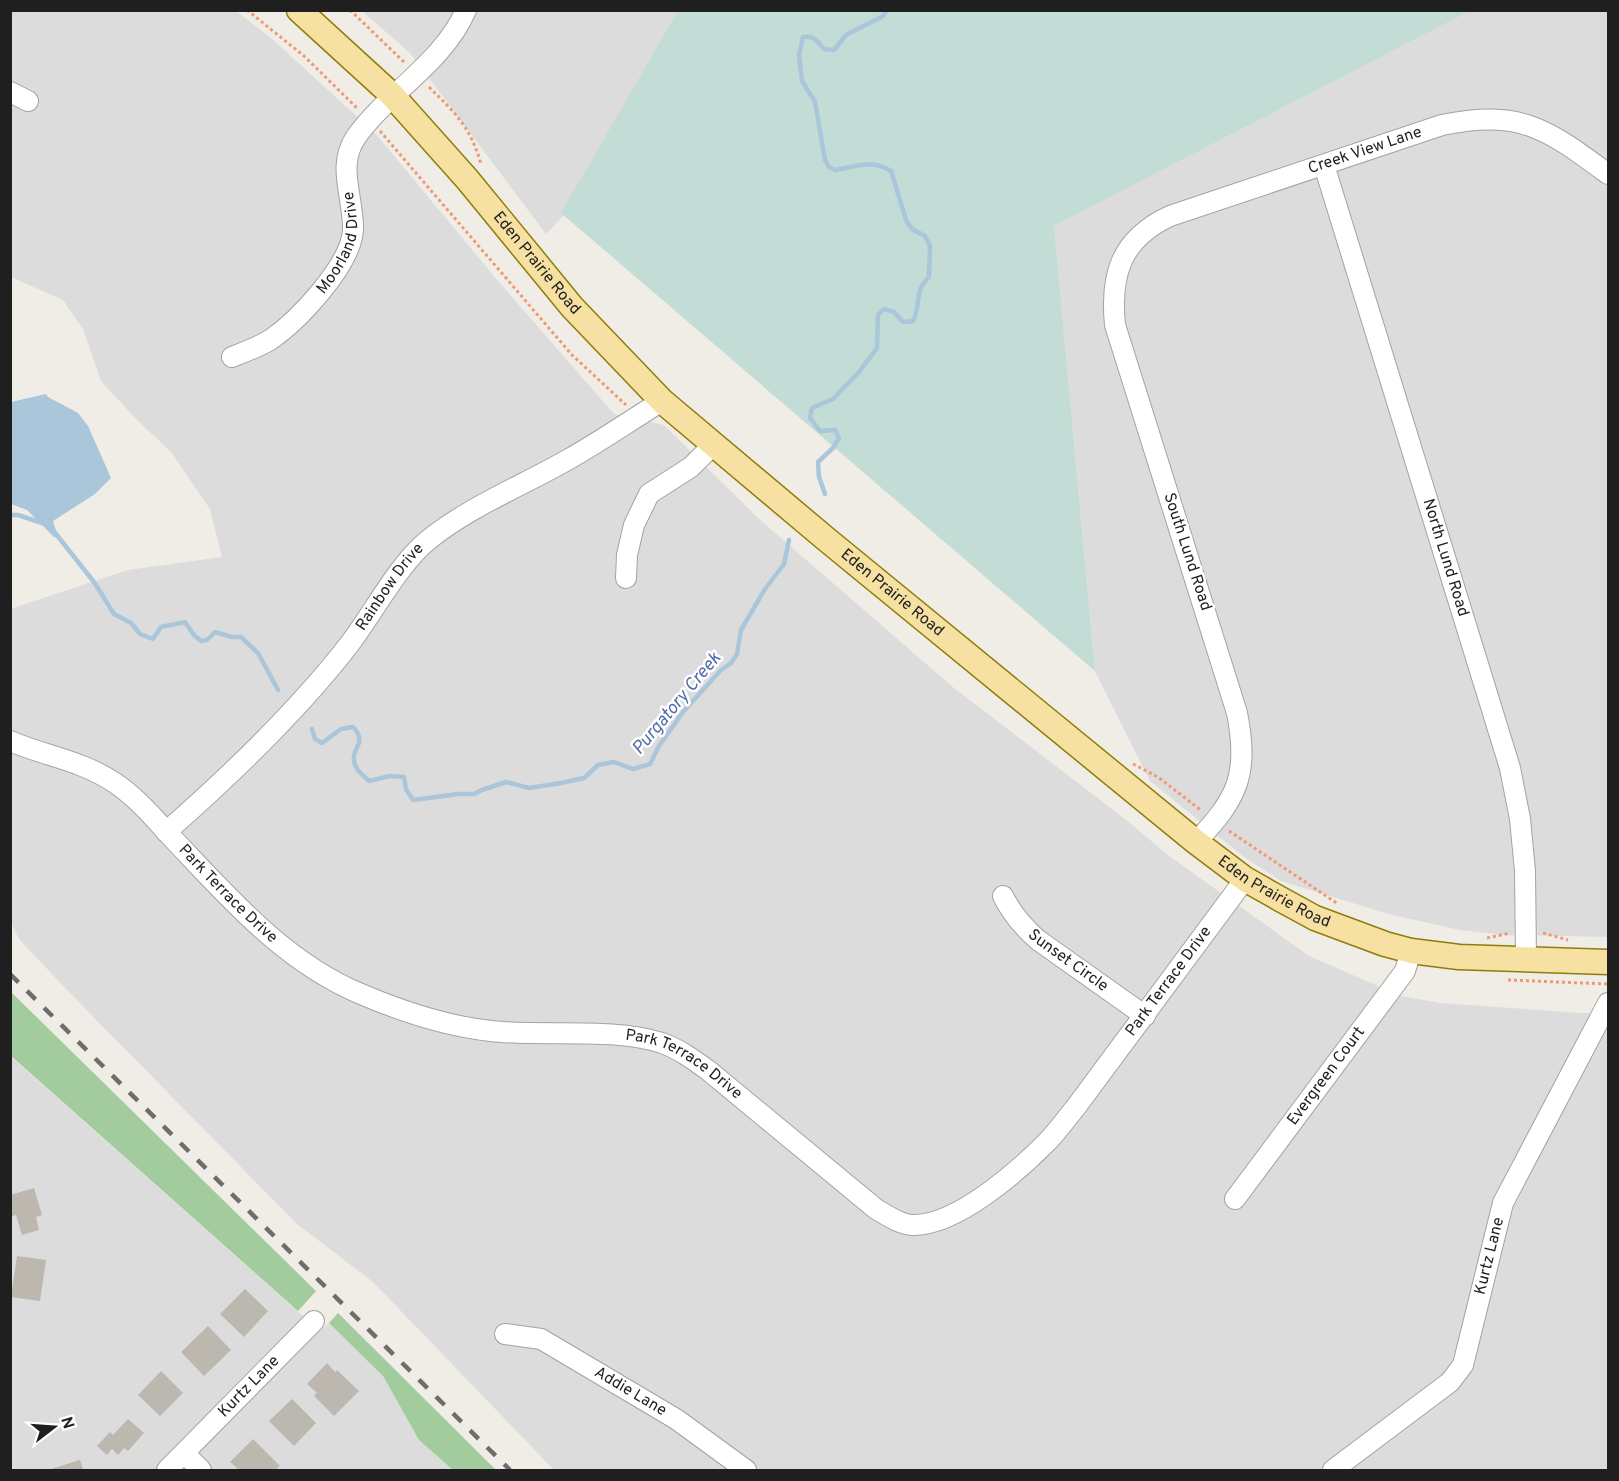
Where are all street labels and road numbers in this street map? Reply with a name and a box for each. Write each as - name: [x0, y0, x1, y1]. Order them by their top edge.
- street label: Creek View Lane: [1305, 122, 1425, 179]
- street label: Moorland Drive: [312, 190, 363, 299]
- street label: Eden Prairie Road: [488, 208, 585, 319]
- street label: South Lund Road: [1159, 490, 1215, 614]
- street label: North Lund Road: [1418, 496, 1473, 619]
- street label: Rainbow Drive: [352, 539, 428, 635]
- street label: Eden Prairie Road: [836, 545, 948, 641]
- street label: Park Terrace Drive: [174, 840, 281, 948]
- street label: Eden Prairie Road: [1213, 852, 1333, 933]
- street label: Park Terrace Drive: [1122, 923, 1216, 1041]
- street label: Sunset Circle: [1023, 925, 1112, 997]
- street label: Evergreen Court: [1283, 1023, 1370, 1130]
- street label: Park Terrace Drive: [624, 1026, 746, 1104]
- street label: Kurtz Lane: [1471, 1215, 1509, 1297]
- street label: Kurtz Lane: [214, 1351, 284, 1422]
- street label: Addie Lane: [590, 1363, 670, 1421]

